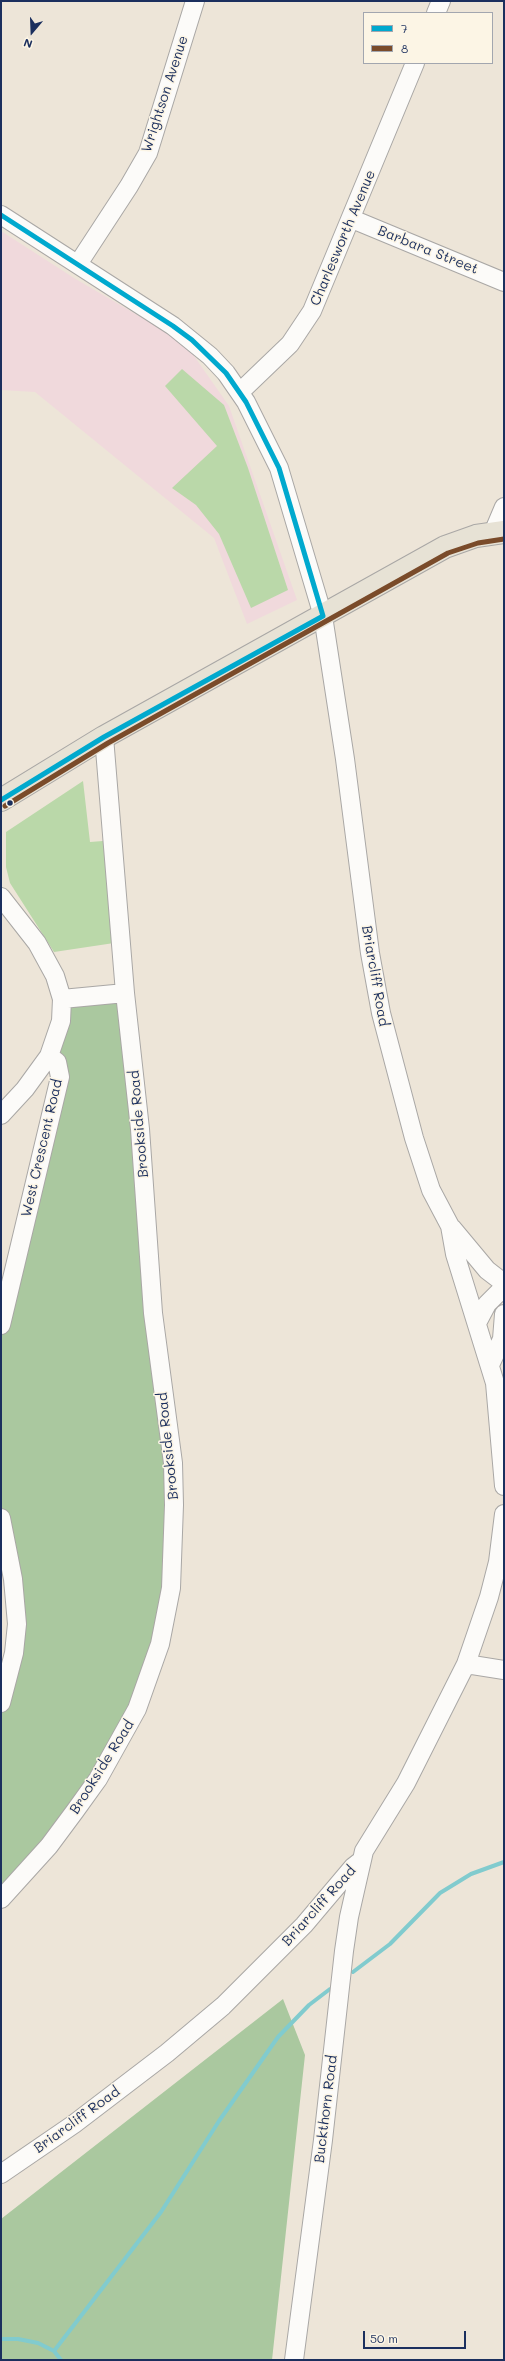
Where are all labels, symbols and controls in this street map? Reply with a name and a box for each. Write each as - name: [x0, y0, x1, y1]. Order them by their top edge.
- north arrow: [12, 12, 52, 52]
- legend: [363, 12, 493, 64]
- text: 7: [401, 20, 408, 36]
- street label: Wrightson Avenue: [138, 34, 192, 154]
- text: N: [22, 35, 34, 52]
- text: 8: [401, 40, 408, 56]
- street label: Charlesworth Avenue: [307, 168, 379, 308]
- street label: Barbara Street: [375, 222, 481, 278]
- unlabelled marker: [5, 798, 15, 808]
- street label: Briarcliff Road: [358, 924, 392, 1028]
- street label: Brookside Road: [126, 1070, 152, 1178]
- street label: West Crescent Road: [18, 1077, 66, 1219]
- street label: Brookside Road: [154, 1392, 182, 1500]
- street label: Brookside Road: [66, 1717, 138, 1817]
- street label: Briarcliff Road: [279, 1862, 359, 1950]
- street label: Buckthorn Road: [311, 2054, 341, 2164]
- street label: Briarcliff Road: [31, 2083, 123, 2157]
- scale bar: [365, 2323, 468, 2349]
- text: 50 m: [370, 2330, 398, 2346]

